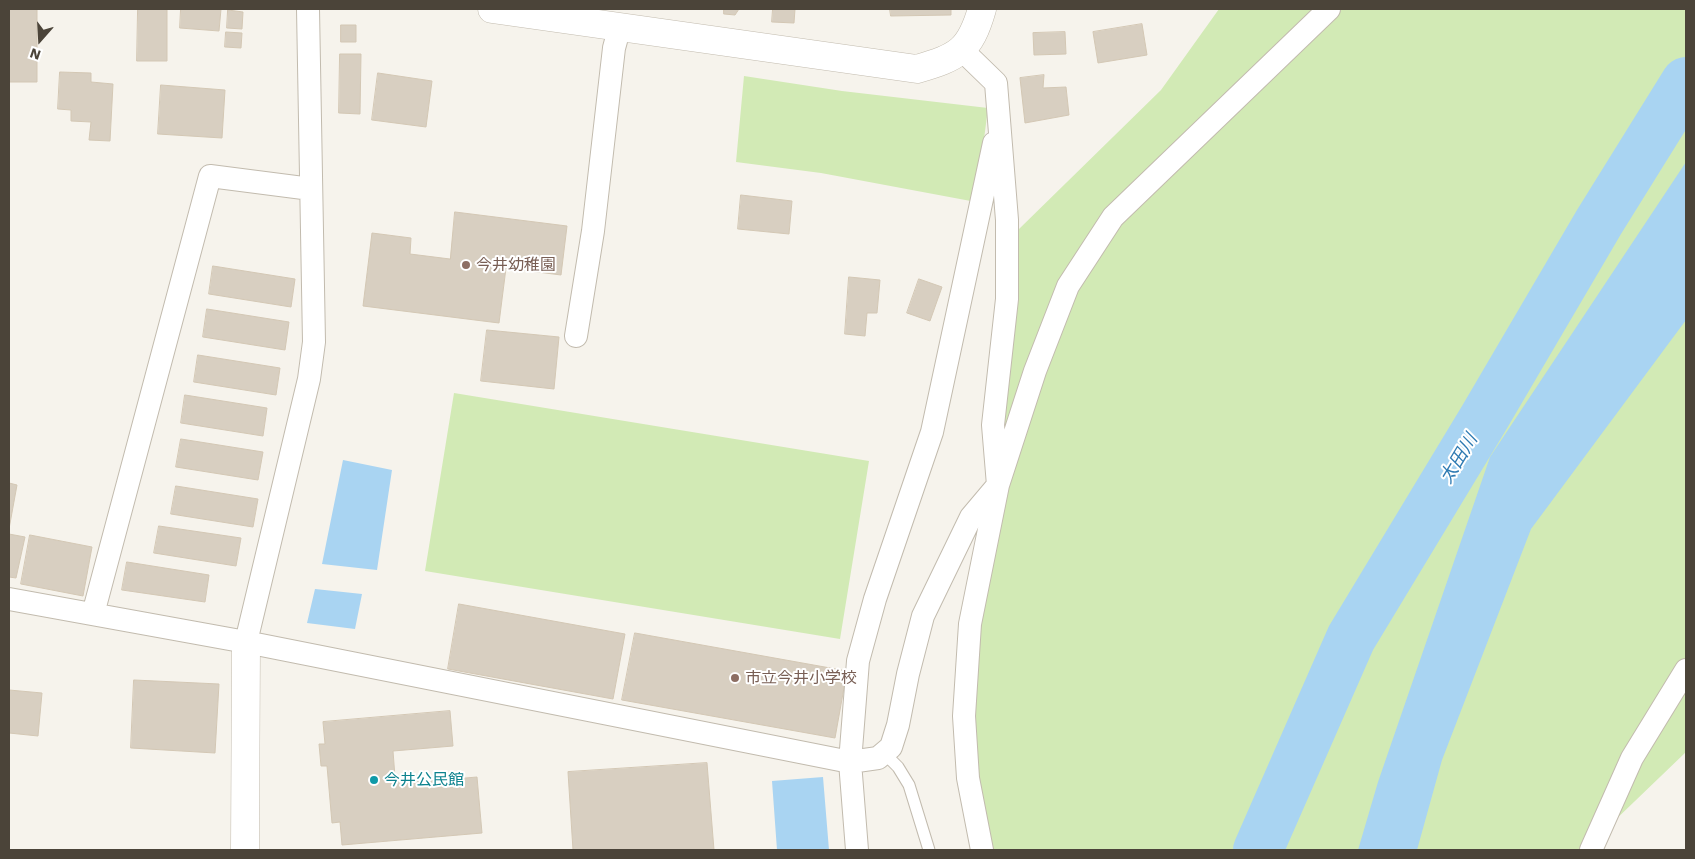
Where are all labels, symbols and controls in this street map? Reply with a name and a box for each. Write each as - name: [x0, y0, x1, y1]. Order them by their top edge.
- north arrow: [15, 15, 65, 65]
- text: N: [28, 45, 43, 63]
- place label: 今井幼稚園: [476, 255, 556, 275]
- marker: 今井幼稚園: [460, 259, 472, 271]
- water label: 太田川: [1436, 430, 1482, 488]
- place label: 市立今井小学校: [745, 668, 857, 688]
- marker: 市立今井小学校: [729, 672, 741, 684]
- place label: 今井公民館: [384, 770, 464, 790]
- marker: 今井公民館: [368, 774, 380, 786]

